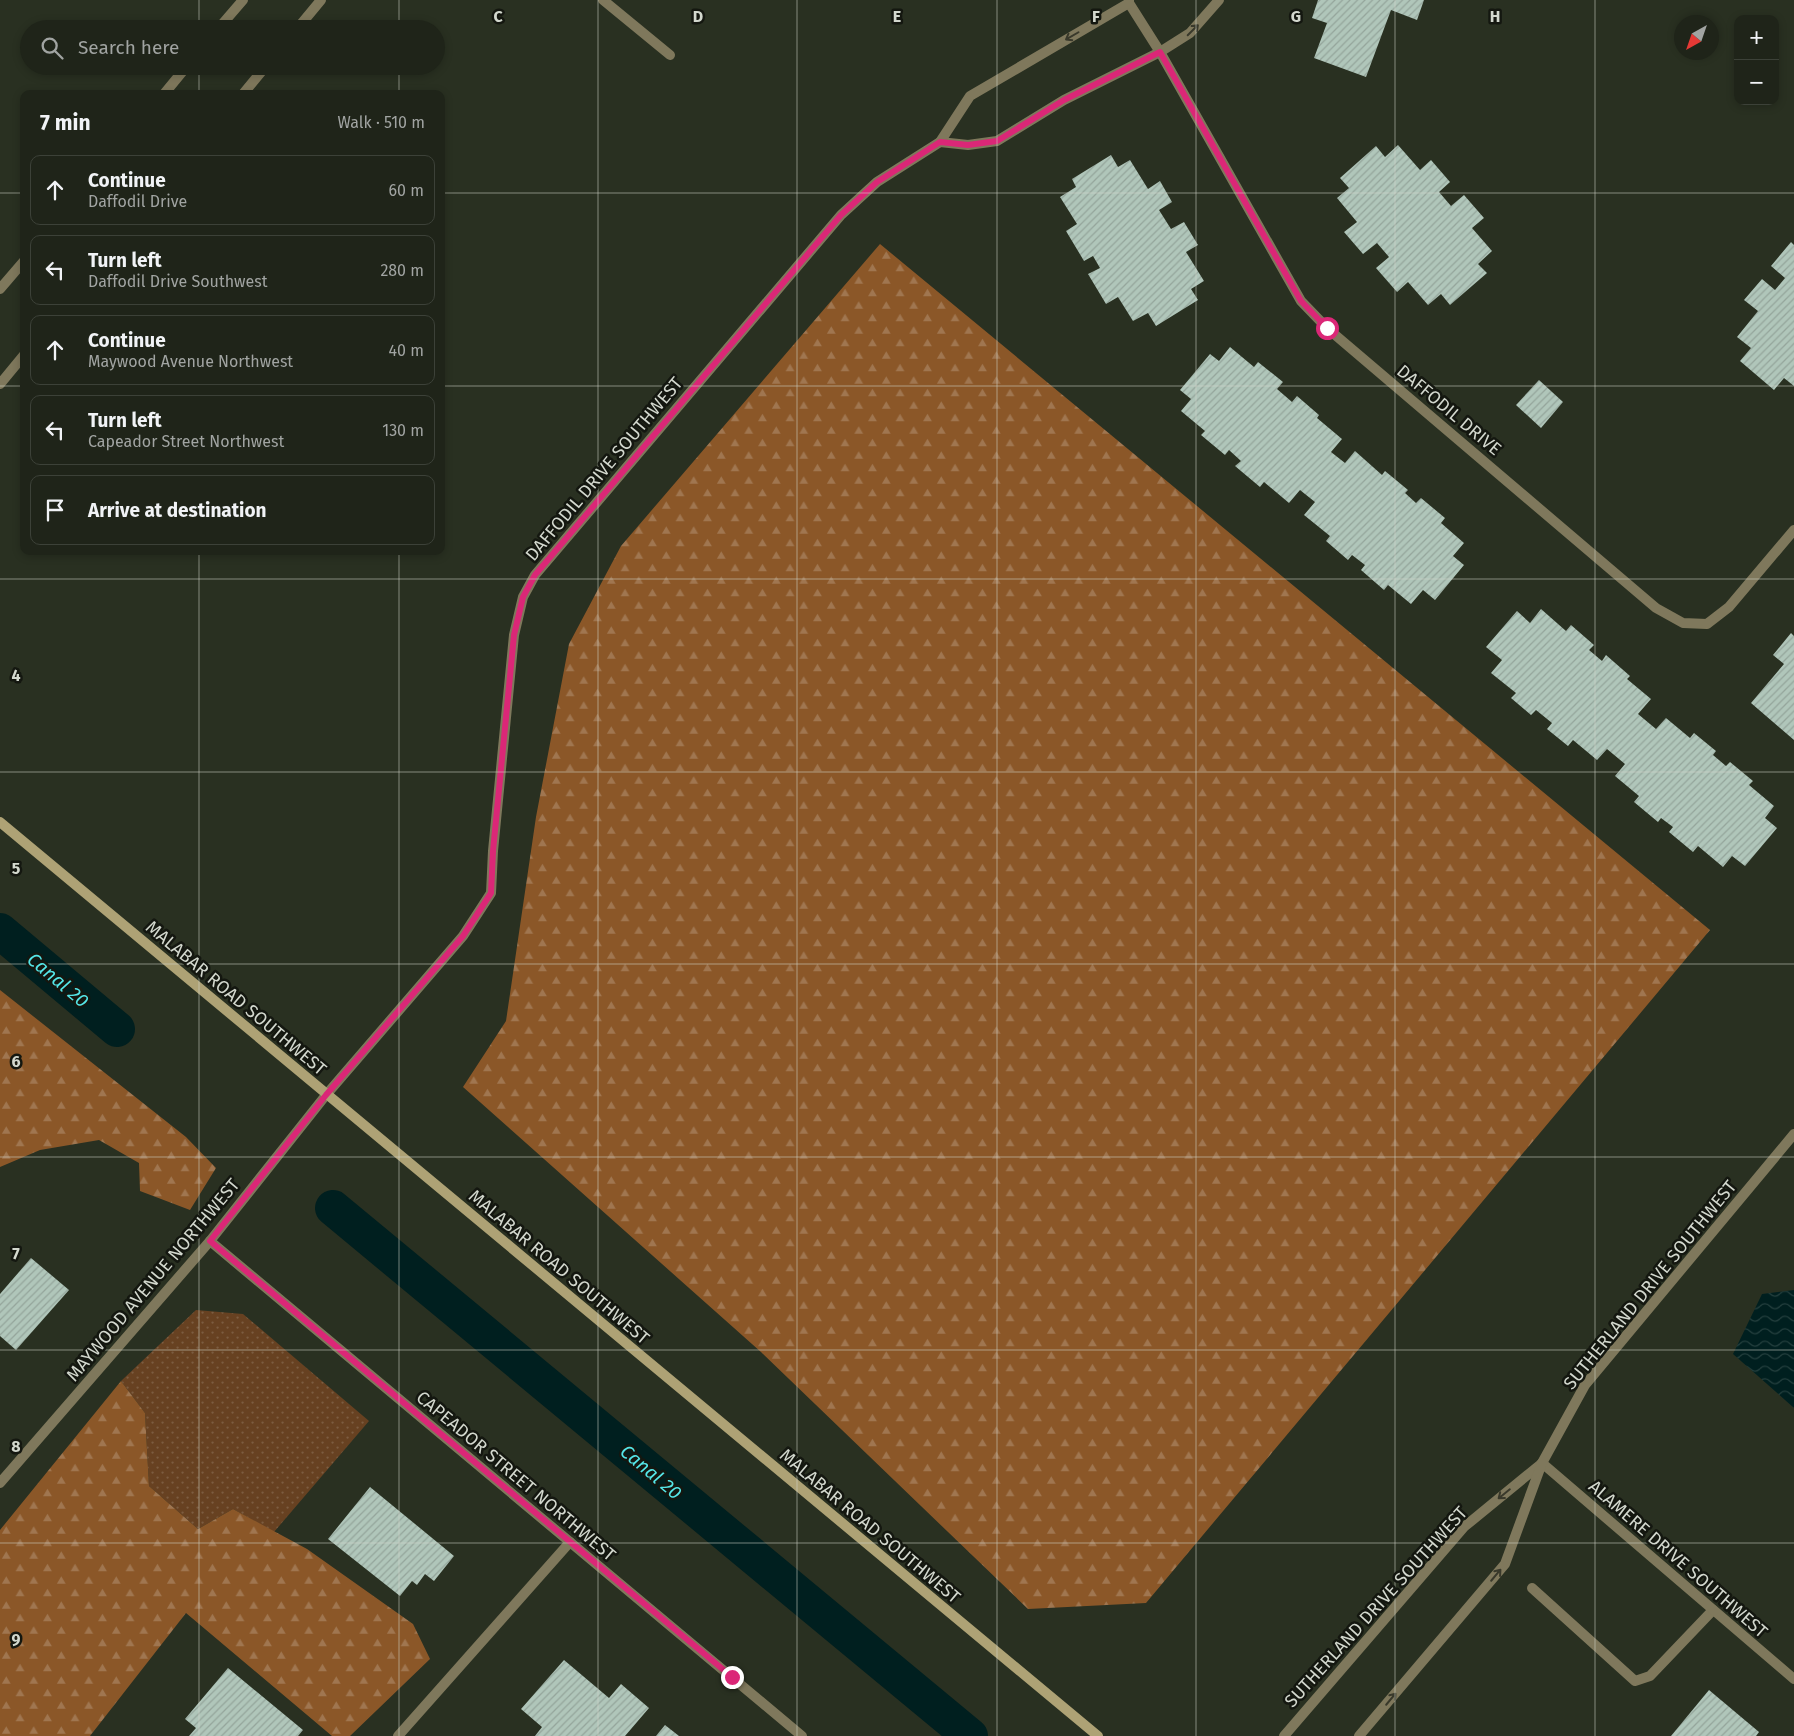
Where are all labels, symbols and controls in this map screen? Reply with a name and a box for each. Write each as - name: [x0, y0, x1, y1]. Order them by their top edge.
- text: C: [493, 7, 503, 26]
- text: D: [693, 7, 703, 26]
- text: E: [893, 7, 901, 26]
- text: F: [1092, 7, 1100, 26]
- text: G: [1291, 7, 1301, 26]
- text: H: [1490, 7, 1500, 26]
- north arrow: [1674, 15, 1719, 60]
- map controls: [1734, 15, 1779, 105]
- button: +: [1734, 15, 1779, 60]
- search box: [20, 20, 445, 75]
- one-way arrow: [1186, 24, 1199, 36]
- one-way arrow: [1065, 32, 1079, 42]
- icon: search: [38, 34, 66, 62]
- text: Search here: [78, 36, 179, 59]
- button: −: [1734, 60, 1779, 105]
- text: 7 min: [40, 110, 91, 136]
- text: Walk · 510 m: [338, 113, 425, 132]
- text: Continue: [88, 169, 166, 192]
- icon: ahead: [41, 176, 69, 204]
- text: 60 m: [389, 181, 424, 200]
- text: Daffodil Drive: [88, 192, 187, 211]
- text: Turn left: [88, 249, 162, 272]
- icon: left: [41, 256, 69, 284]
- text: 280 m: [380, 261, 424, 280]
- text: Daffodil Drive Southwest: [88, 272, 268, 291]
- route start: [1316, 317, 1339, 340]
- text: Continue: [88, 329, 166, 352]
- icon: ahead: [41, 336, 69, 364]
- text: 40 m: [389, 341, 424, 360]
- text: Maywood Avenue Northwest: [88, 352, 293, 371]
- street label: DAFFODIL DRIVE: [1392, 360, 1506, 460]
- street label: DAFFODIL DRIVE SOUTHWEST: [521, 372, 688, 565]
- text: Turn left: [88, 409, 162, 432]
- icon: left: [41, 416, 69, 444]
- text: 130 m: [382, 421, 424, 440]
- text: Capeador Street Northwest: [88, 432, 284, 451]
- icon: arrive: [41, 496, 69, 524]
- text: Arrive at destination: [88, 499, 267, 522]
- text: 4: [11, 666, 21, 685]
- text: 5: [12, 859, 21, 878]
- street label: MALABAR ROAD SOUTHWEST: [141, 916, 331, 1080]
- water label: Canal 20: [23, 948, 93, 1012]
- text: 6: [11, 1052, 21, 1071]
- street label: MAYWOOD AVENUE NORTHWEST: [62, 1174, 245, 1386]
- street label: SUTHERLAND DRIVE SOUTHWEST: [1559, 1175, 1742, 1394]
- street label: MALABAR ROAD SOUTHWEST: [464, 1185, 654, 1349]
- text: 7: [12, 1244, 20, 1263]
- street label: CAPEADOR STREET NORTHWEST: [412, 1386, 621, 1566]
- text: 8: [11, 1437, 21, 1456]
- water label: Canal 20: [616, 1440, 686, 1504]
- street label: MALABAR ROAD SOUTHWEST: [775, 1444, 965, 1608]
- street label: ALAMERE DRIVE SOUTHWEST: [1584, 1475, 1772, 1643]
- one-way arrow: [1498, 1489, 1511, 1500]
- street label: SUTHERLAND DRIVE SOUTHWEST: [1280, 1502, 1473, 1712]
- one-way arrow: [1490, 1569, 1501, 1582]
- text: 9: [12, 1630, 21, 1649]
- route end: [721, 1666, 744, 1689]
- one-way arrow: [1385, 1693, 1396, 1706]

